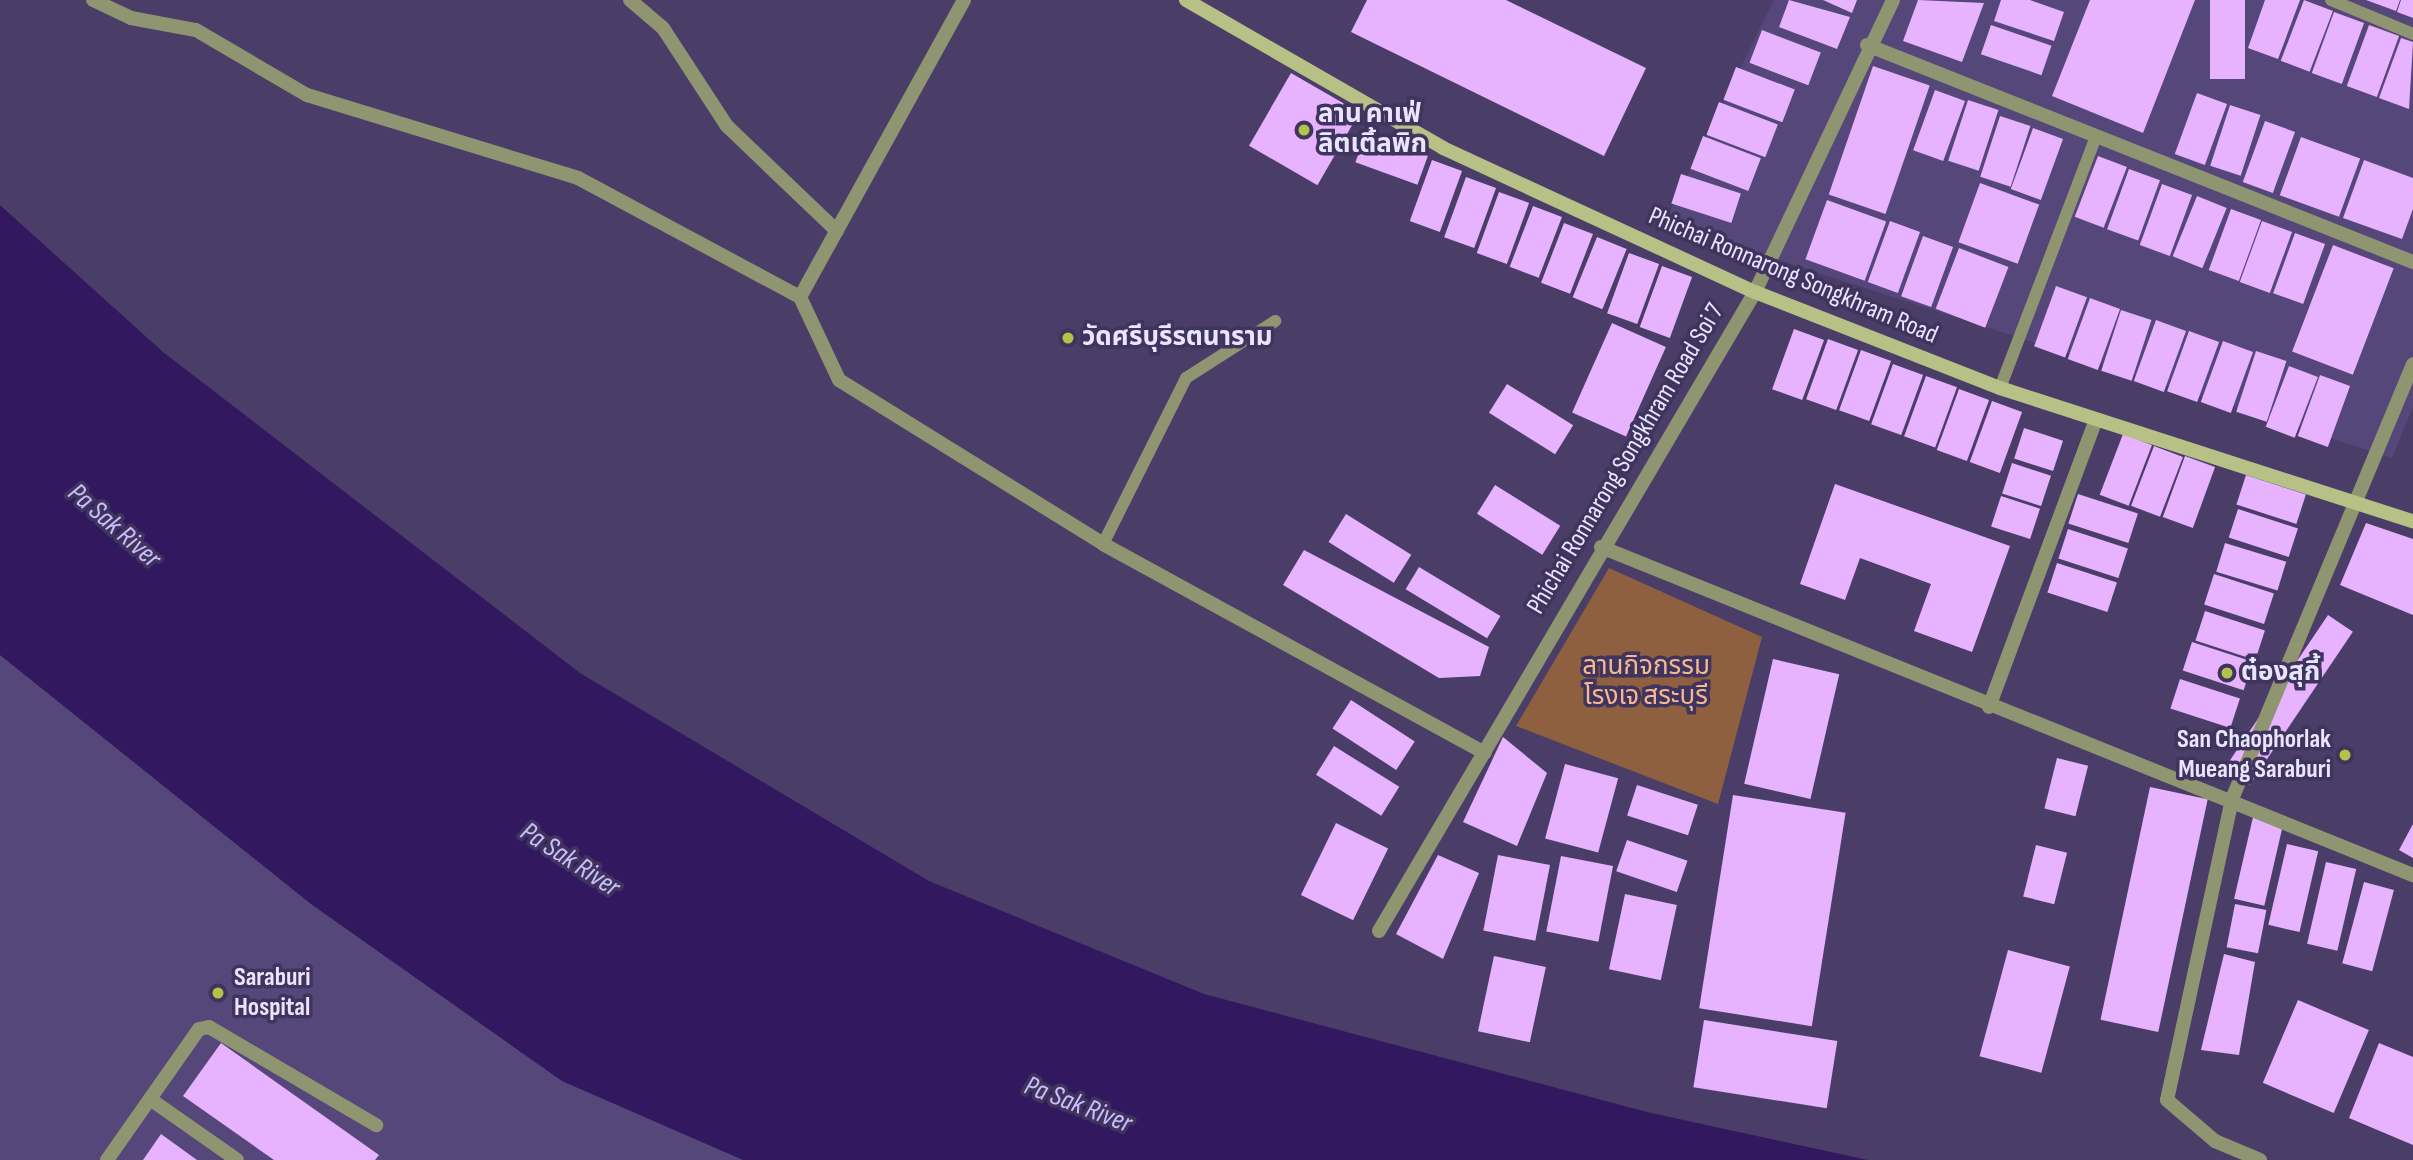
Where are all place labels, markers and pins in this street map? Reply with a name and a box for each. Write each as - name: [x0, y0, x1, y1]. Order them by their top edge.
- place label: ลาน คาเฟ่ ลิตเติ้ลพิก: [1318, 99, 1427, 160]
- marker: ลาน คาเฟ่ ลิตเติ้ลพิก: [1296, 122, 1312, 138]
- place label: วัดศรีบุรีรตนาราม: [1082, 322, 1273, 354]
- marker: วัดศรีบุรีรตนาราม: [1060, 330, 1076, 346]
- place label: ต๋องสุกี้: [2241, 657, 2320, 689]
- marker: ต๋องสุกี้: [2219, 665, 2235, 681]
- place label: San Chaophorlak Mueang Saraburi: [2177, 724, 2331, 786]
- marker: San Chaophorlak Mueang Saraburi: [2337, 747, 2353, 763]
- place label: Saraburi Hospital: [234, 962, 311, 1024]
- marker: Saraburi Hospital: [208, 983, 228, 1003]

